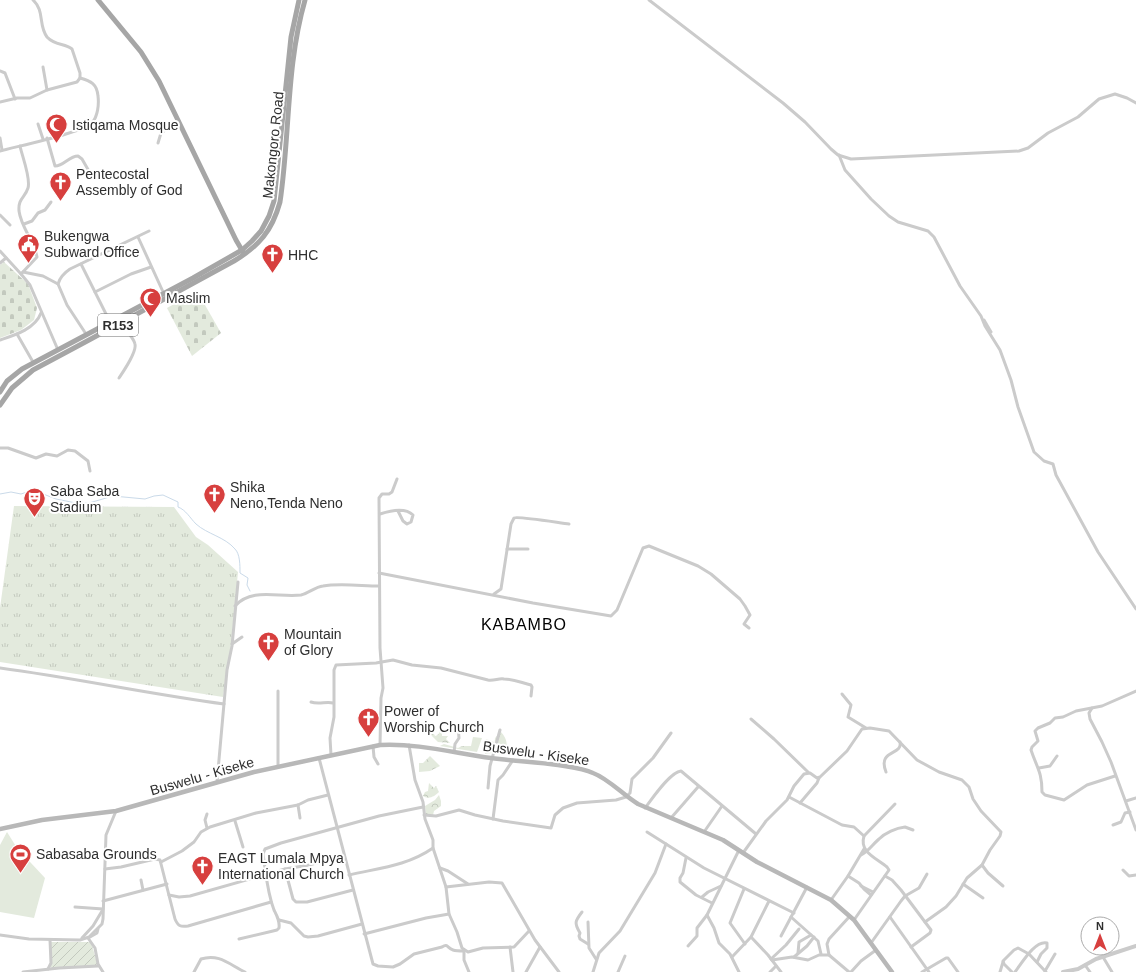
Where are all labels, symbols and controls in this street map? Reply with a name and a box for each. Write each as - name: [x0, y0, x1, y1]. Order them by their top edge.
- street label: Makongoro Road: [259, 91, 287, 199]
- mosque icon: Istiqama Mosque: [43, 112, 69, 145]
- place label: Istiqama Mosque: [72, 117, 179, 133]
- place label: Pentecostal Assembly of God: [76, 166, 183, 198]
- church icon: Pentecostal Assembly of God: [47, 169, 73, 202]
- place label: Bukengwa Subward Office: [44, 228, 140, 260]
- public building icon: Bukengwa Subward Office: [16, 231, 42, 264]
- church icon: HHC: [259, 242, 285, 275]
- place label: HHC: [288, 247, 318, 263]
- mosque icon: Maslim: [137, 285, 163, 318]
- place label: Maslim: [166, 290, 210, 306]
- road number: R153: [98, 314, 138, 336]
- place label: Shika Neno,Tenda Neno: [230, 479, 343, 511]
- church icon: Shika Neno,Tenda Neno: [202, 482, 228, 515]
- place label: Saba Saba Stadium: [50, 483, 119, 515]
- theatre icon: Saba Saba Stadium: [21, 486, 47, 519]
- district label: KABAMBO: [481, 616, 567, 633]
- place label: Mountain of Glory: [284, 626, 342, 658]
- church icon: Mountain of Glory: [255, 629, 281, 662]
- place label: Power of Worship Church: [384, 703, 484, 735]
- church icon: Power of Worship Church: [356, 706, 382, 739]
- street label: Buswelu - Kiseke: [482, 738, 590, 768]
- street label: Buswelu - Kiseke: [148, 753, 256, 798]
- sports icon: Sabasaba Grounds: [8, 841, 34, 874]
- place label: Sabasaba Grounds: [36, 846, 157, 862]
- place label: EAGT Lumala Mpya International Church: [218, 850, 344, 882]
- church icon: EAGT Lumala Mpya International Church: [190, 853, 216, 886]
- north arrow: [1080, 916, 1120, 956]
- text: N: [1096, 920, 1104, 932]

